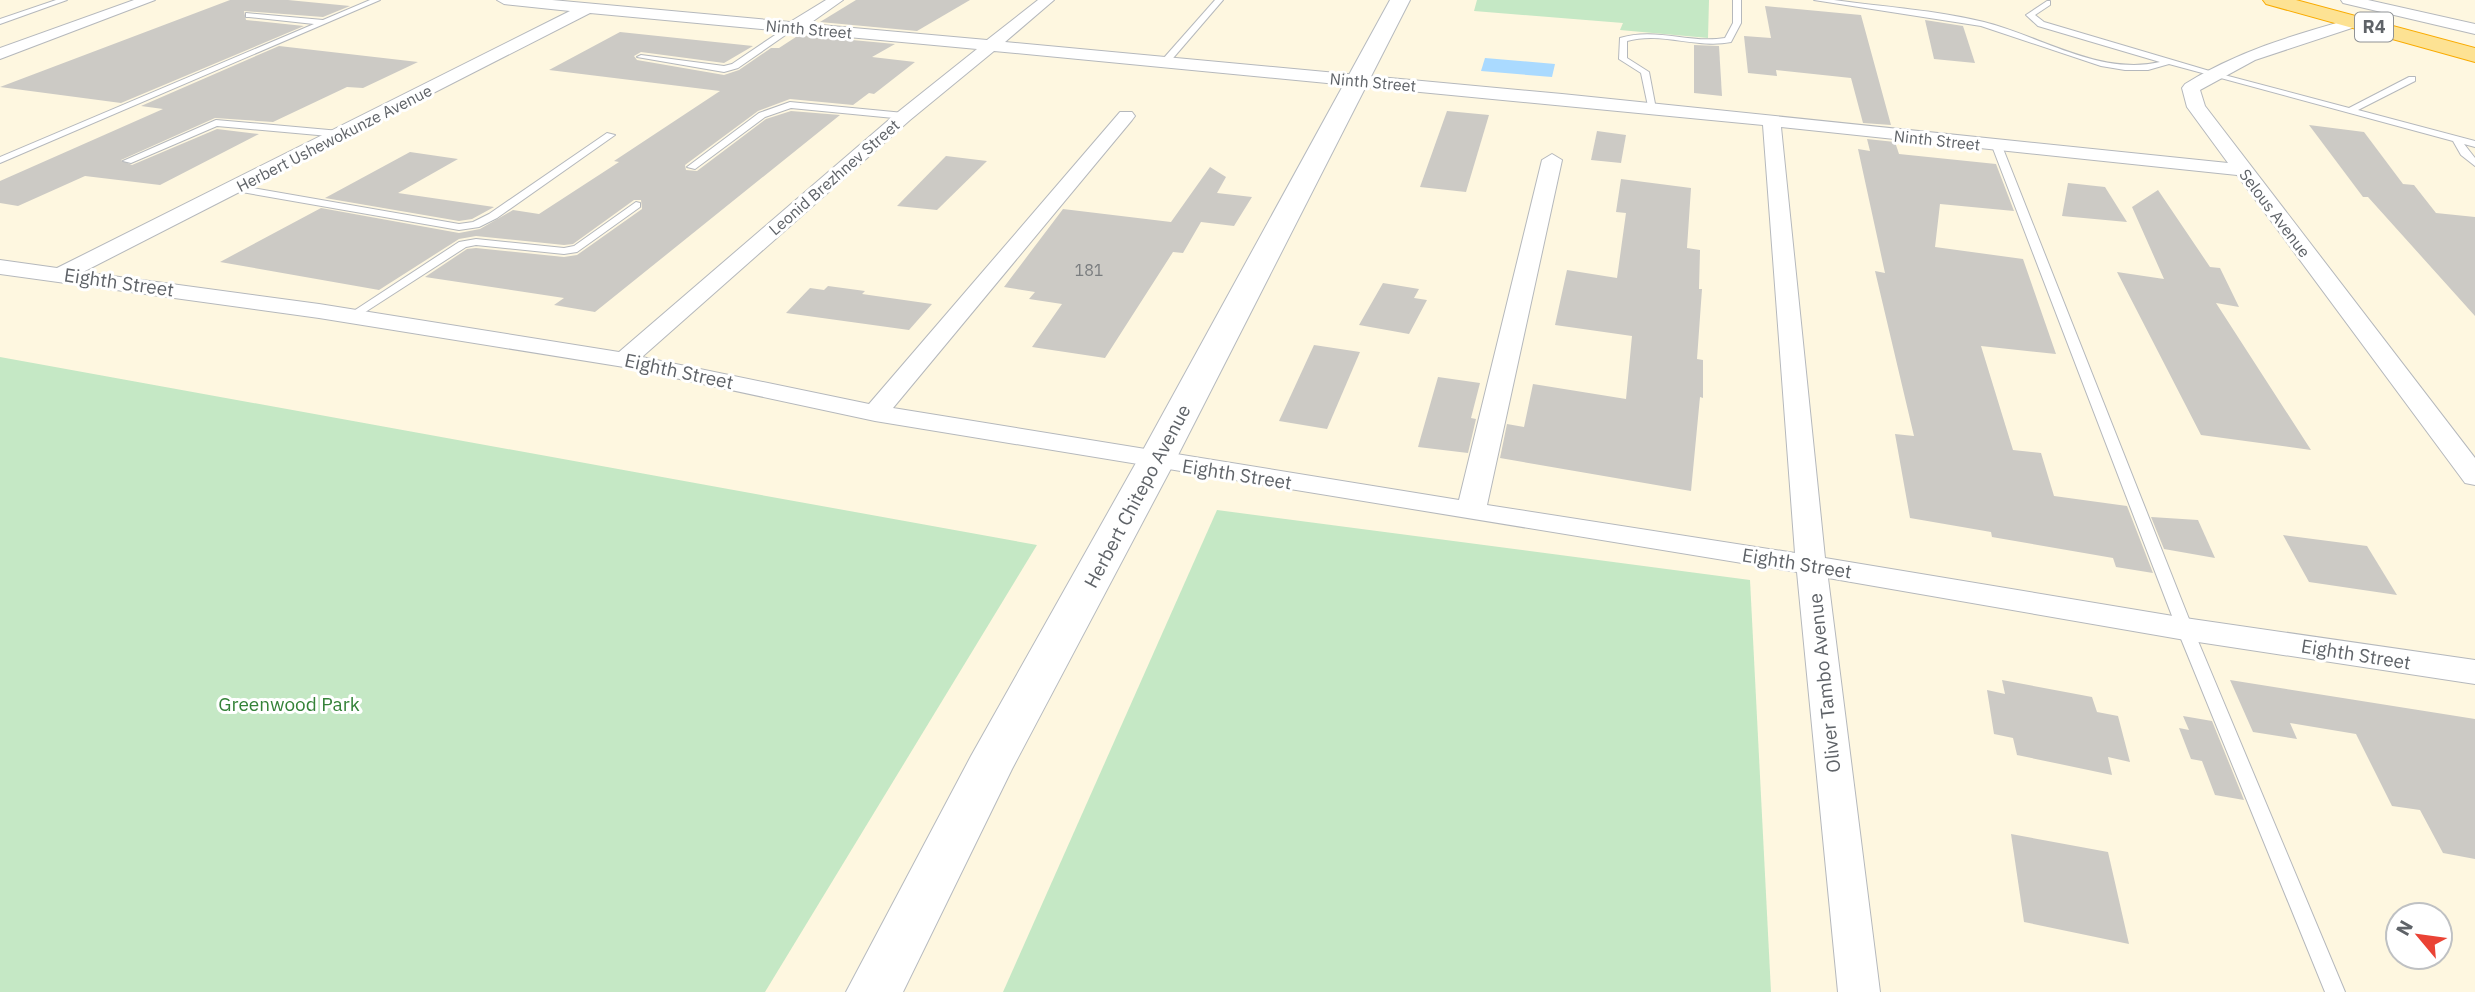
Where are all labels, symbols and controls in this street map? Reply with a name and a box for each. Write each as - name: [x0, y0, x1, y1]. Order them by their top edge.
- road number: R4: [2355, 12, 2393, 42]
- street label: Ninth Street: [765, 15, 853, 43]
- street label: Ninth Street: [1329, 68, 1417, 96]
- street label: Herbert Ushewokunze Avenue: [233, 80, 435, 196]
- street label: Leonid Brezhnev Street: [765, 115, 903, 239]
- street label: Ninth Street: [1893, 126, 1981, 154]
- street label: Selous Avenue: [2235, 165, 2315, 261]
- house number: 181: [1075, 260, 1103, 280]
- street label: Eighth Street: [63, 262, 175, 302]
- street label: Eighth Street: [622, 348, 736, 394]
- street label: Herbert Chitepo Avenue: [1078, 400, 1196, 592]
- street label: Eighth Street: [1180, 453, 1294, 495]
- street label: Eighth Street: [1740, 542, 1854, 584]
- street label: Oliver Tambo Avenue: [1803, 592, 1845, 774]
- street label: Eighth Street: [2299, 633, 2413, 675]
- park label: Greenwood Park: [218, 692, 360, 716]
- north arrow: [2384, 901, 2454, 971]
- text: N: [2390, 916, 2418, 940]

